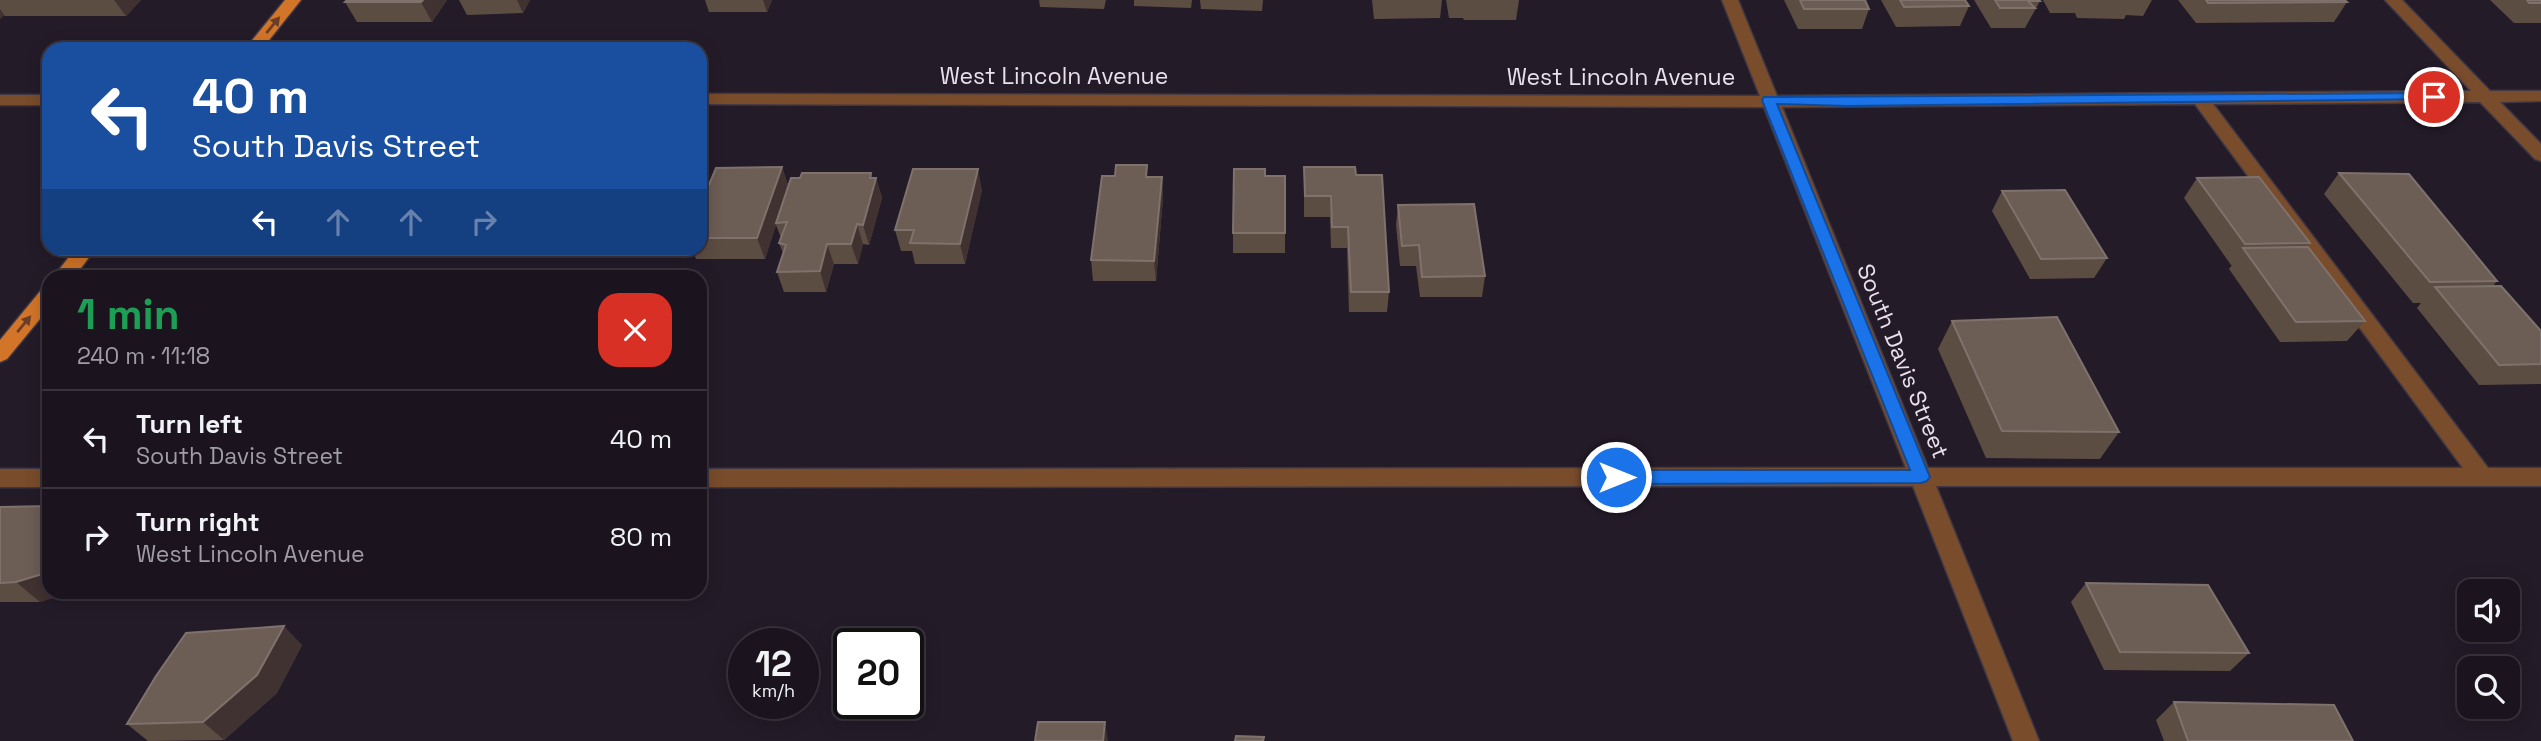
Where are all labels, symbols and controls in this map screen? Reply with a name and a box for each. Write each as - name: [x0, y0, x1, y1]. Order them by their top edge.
- one-way arrow: [265, 16, 280, 33]
- street label: West Lincoln Avenue: [940, 61, 1168, 91]
- street label: West Lincoln Avenue: [1507, 62, 1735, 92]
- text: 40 m: [192, 65, 309, 127]
- pin: [2404, 67, 2464, 127]
- icon: left: [77, 70, 168, 161]
- icon: arrive: [2415, 78, 2453, 116]
- text: South Davis Street: [192, 126, 480, 166]
- icon: left: [246, 203, 284, 241]
- icon: ahead: [319, 203, 357, 241]
- icon: ahead: [392, 203, 430, 241]
- icon: right: [465, 203, 503, 241]
- street label: South Davis Street: [1850, 259, 1956, 463]
- text: 1 min: [77, 288, 180, 341]
- button: close: [598, 293, 672, 367]
- one-way arrow: [17, 315, 32, 333]
- text: 240 m · 11:18: [77, 341, 210, 371]
- text: Turn left: [136, 407, 243, 441]
- icon: left: [77, 420, 115, 458]
- text: 40 m: [610, 422, 672, 456]
- position arrow: [1579, 440, 1653, 514]
- text: South Davis Street: [136, 441, 343, 471]
- text: Turn right: [136, 505, 260, 539]
- icon: right: [77, 518, 115, 556]
- text: 80 m: [610, 520, 672, 554]
- text: West Lincoln Avenue: [136, 539, 365, 569]
- map controls: [2457, 579, 2520, 719]
- button: sound: [2457, 579, 2520, 642]
- speed limit sign: 20: [833, 628, 924, 719]
- text: 12: [755, 642, 792, 686]
- button: search: [2457, 656, 2520, 719]
- text: km/h: [752, 679, 795, 702]

